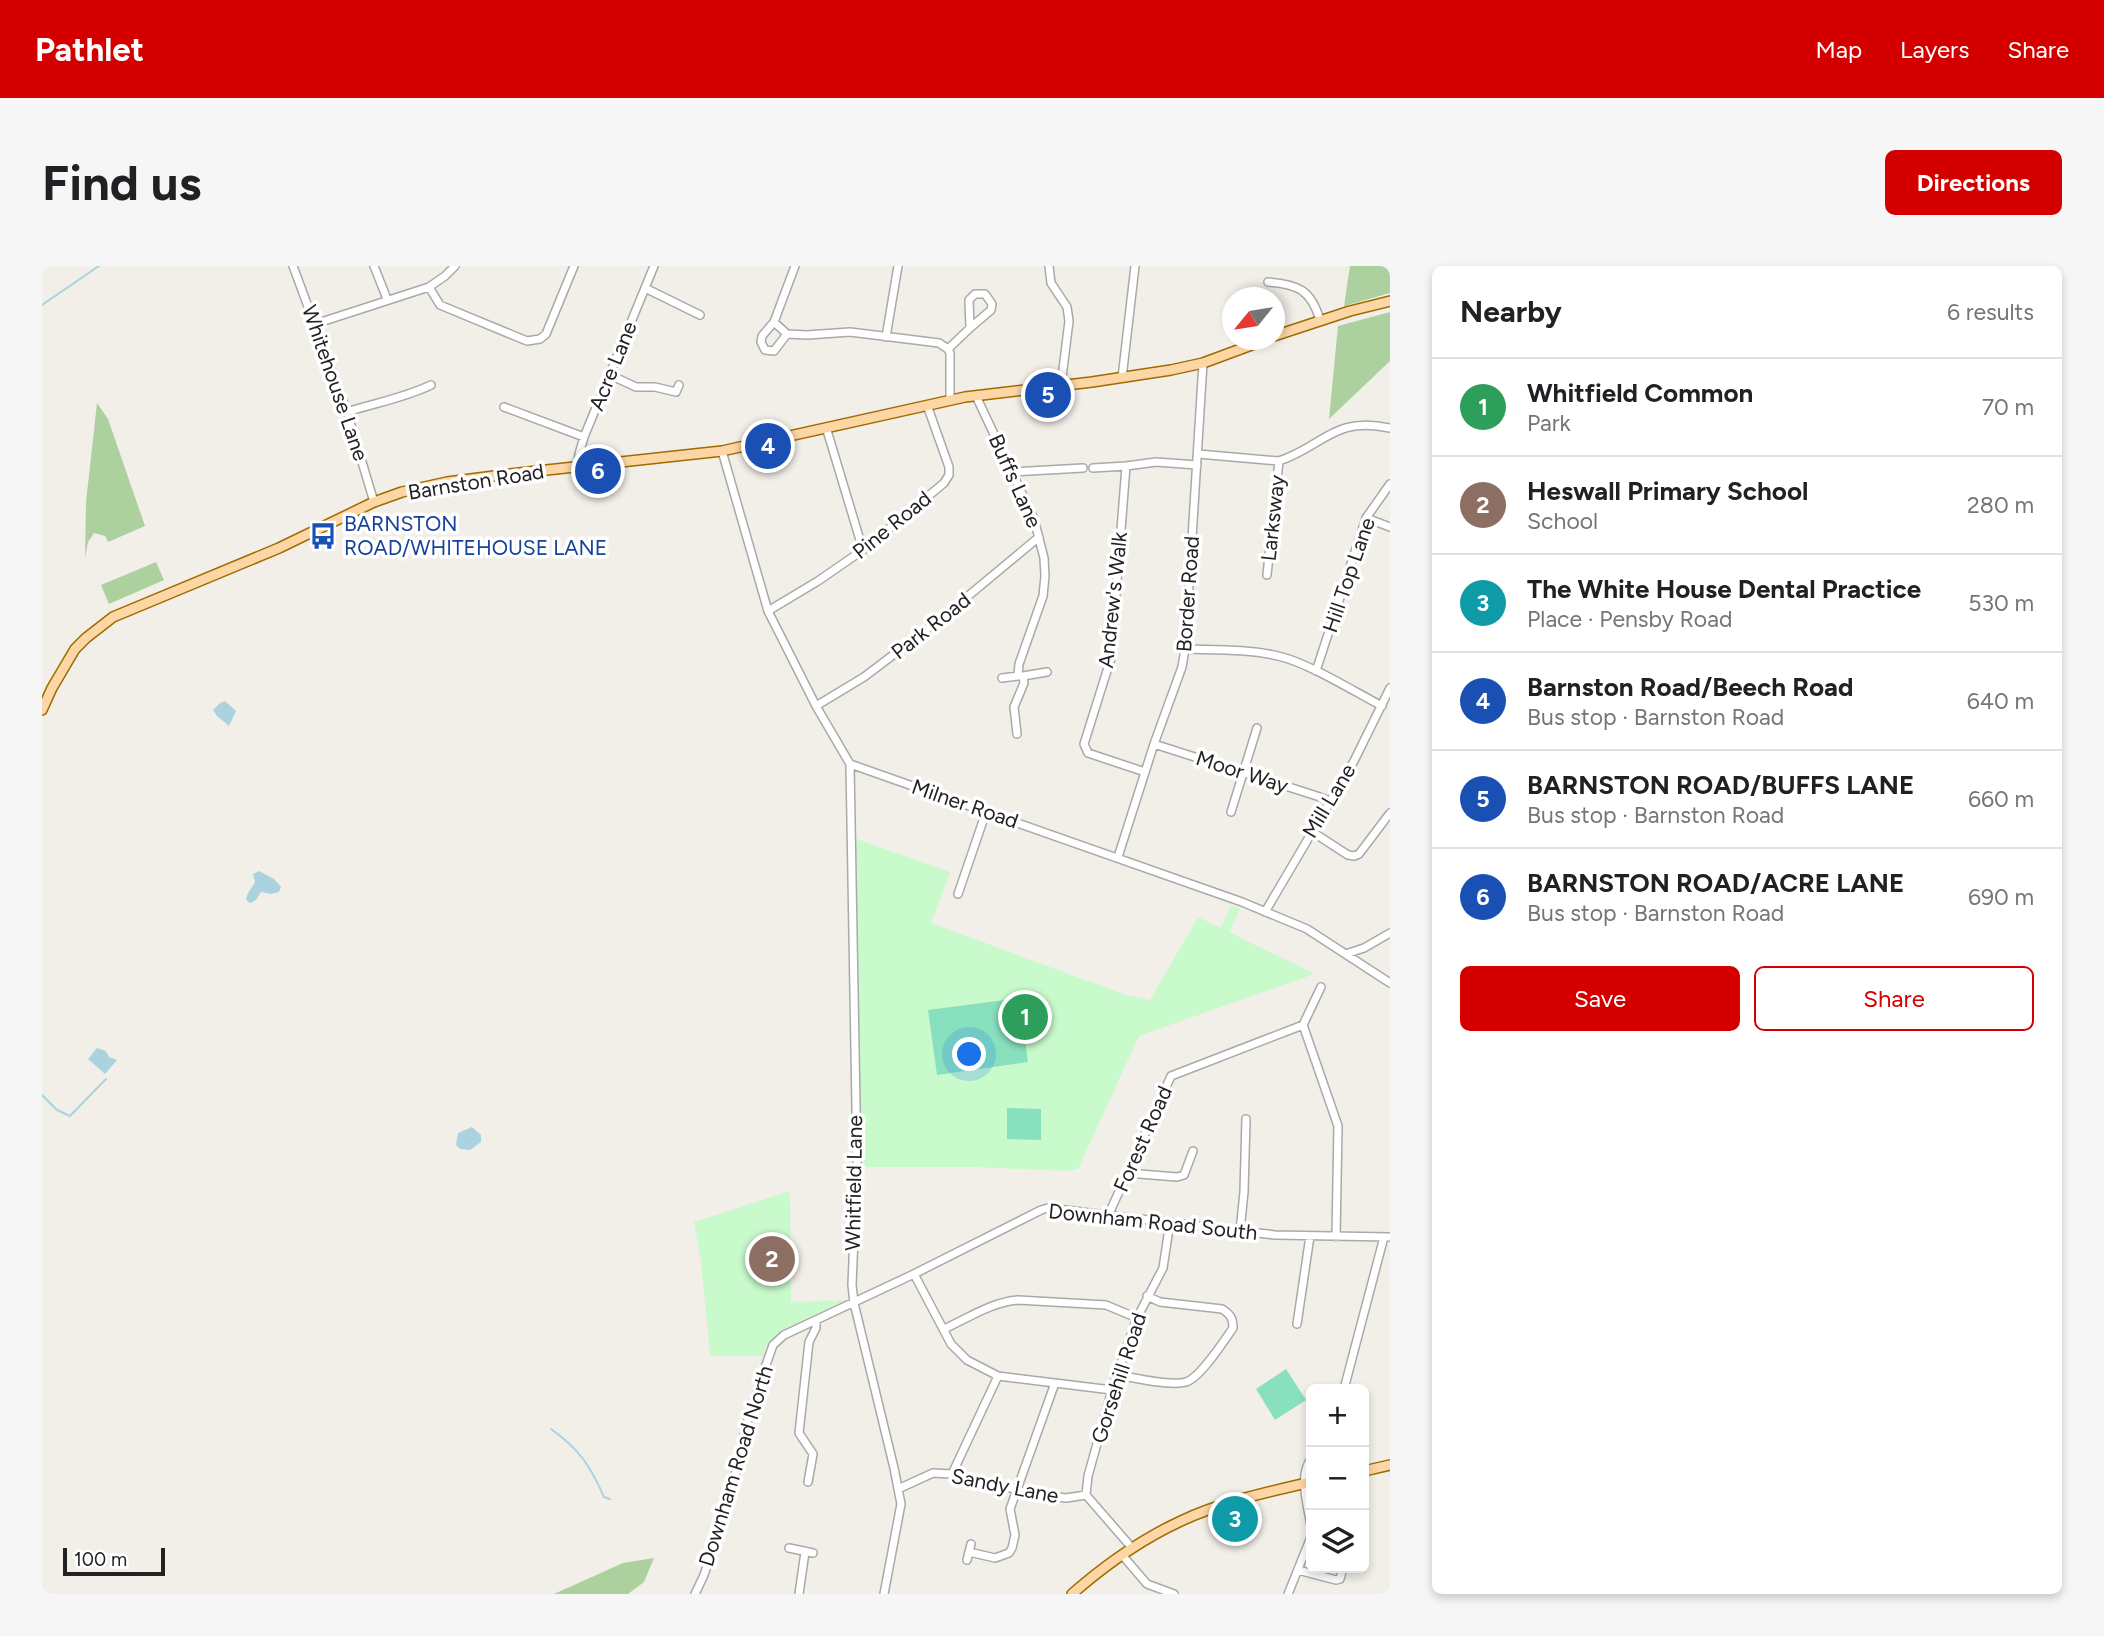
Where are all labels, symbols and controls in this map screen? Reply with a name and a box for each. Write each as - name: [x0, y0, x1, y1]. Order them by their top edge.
- text: Pathlet: [35, 30, 144, 69]
- text: Map: [1815, 35, 1862, 64]
- text: Layers: [1900, 35, 1969, 64]
- text: Share: [2007, 35, 2069, 64]
- button: Directions: [1885, 150, 2062, 215]
- text: Find us: [42, 153, 201, 212]
- north arrow: [1222, 287, 1285, 350]
- text: Nearby: [1460, 293, 1562, 330]
- text: 6 results: [1947, 298, 2034, 326]
- street label: Whitehouse Lane: [297, 302, 374, 464]
- street label: Acre Lane: [583, 318, 642, 414]
- pin: 5: [1025, 369, 1071, 421]
- text: Whitfield Common: [1527, 377, 1753, 409]
- text: 1: [1478, 393, 1488, 421]
- text: 70 m: [1982, 393, 2034, 421]
- text: Park: [1527, 409, 1571, 437]
- pin: 4: [745, 420, 791, 472]
- street label: Buffs Lane: [984, 430, 1047, 531]
- pin: 6: [575, 445, 621, 497]
- street label: Barnston Road: [406, 458, 546, 505]
- street label: Larksway: [1256, 474, 1289, 562]
- text: Heswall Primary School: [1527, 475, 1808, 507]
- street label: Pine Road: [847, 485, 936, 564]
- text: 2: [1476, 491, 1490, 519]
- text: 280 m: [1967, 491, 2034, 519]
- text: School: [1527, 507, 1598, 535]
- place label: BARNSTON ROAD/WHITEHOUSE LANE: [344, 511, 607, 560]
- street label: Hill Top Lane: [1317, 514, 1380, 636]
- bus stop icon: BARNSTON ROAD/WHITEHOUSE LANE: [308, 521, 338, 551]
- street label: Andrew's Walk: [1093, 530, 1132, 669]
- street label: Border Road: [1171, 535, 1204, 653]
- text: The White House Dental Practice: [1527, 573, 1921, 605]
- street label: Park Road: [886, 587, 975, 664]
- text: 3: [1477, 589, 1489, 617]
- text: 530 m: [1968, 589, 2034, 617]
- text: Place · Pensby Road: [1527, 605, 1732, 633]
- text: Barnston Road/Beech Road: [1527, 671, 1853, 703]
- text: 4: [1476, 687, 1490, 715]
- text: 640 m: [1967, 687, 2034, 715]
- text: Bus stop · Barnston Road: [1527, 703, 1784, 731]
- street label: Moor Way: [1193, 745, 1291, 798]
- street label: Mill Lane: [1297, 759, 1360, 842]
- text: BARNSTON ROAD/BUFFS LANE: [1527, 769, 1914, 801]
- street label: Milner Road: [909, 774, 1022, 833]
- text: 5: [1476, 785, 1490, 813]
- text: 660 m: [1968, 785, 2034, 813]
- text: Bus stop · Barnston Road: [1527, 801, 1784, 829]
- text: BARNSTON ROAD/ACRE LANE: [1527, 867, 1904, 899]
- text: 6: [1476, 883, 1490, 911]
- text: 690 m: [1968, 883, 2034, 911]
- text: Bus stop · Barnston Road: [1527, 899, 1784, 927]
- button: Save: [1460, 966, 1740, 1031]
- button: Share: [1754, 966, 2034, 1031]
- pin: 1: [1002, 991, 1048, 1043]
- your location: [952, 1037, 986, 1071]
- street label: Forest Road: [1108, 1082, 1177, 1196]
- street label: Whitfield Lane: [840, 1115, 867, 1251]
- street label: Downham Road South: [1047, 1198, 1259, 1245]
- pin: 2: [749, 1233, 795, 1285]
- street label: Gorsehill Road: [1086, 1309, 1151, 1446]
- street label: Downham Road North: [693, 1362, 778, 1569]
- map controls: [1306, 1384, 1369, 1573]
- button: +: [1306, 1384, 1369, 1447]
- button: −: [1306, 1447, 1369, 1510]
- street label: Sandy Lane: [949, 1463, 1061, 1508]
- pin: 3: [1212, 1493, 1258, 1545]
- button: layers: [1306, 1510, 1369, 1573]
- scale bar: [63, 1545, 164, 1577]
- text: 100 m: [74, 1548, 127, 1571]

